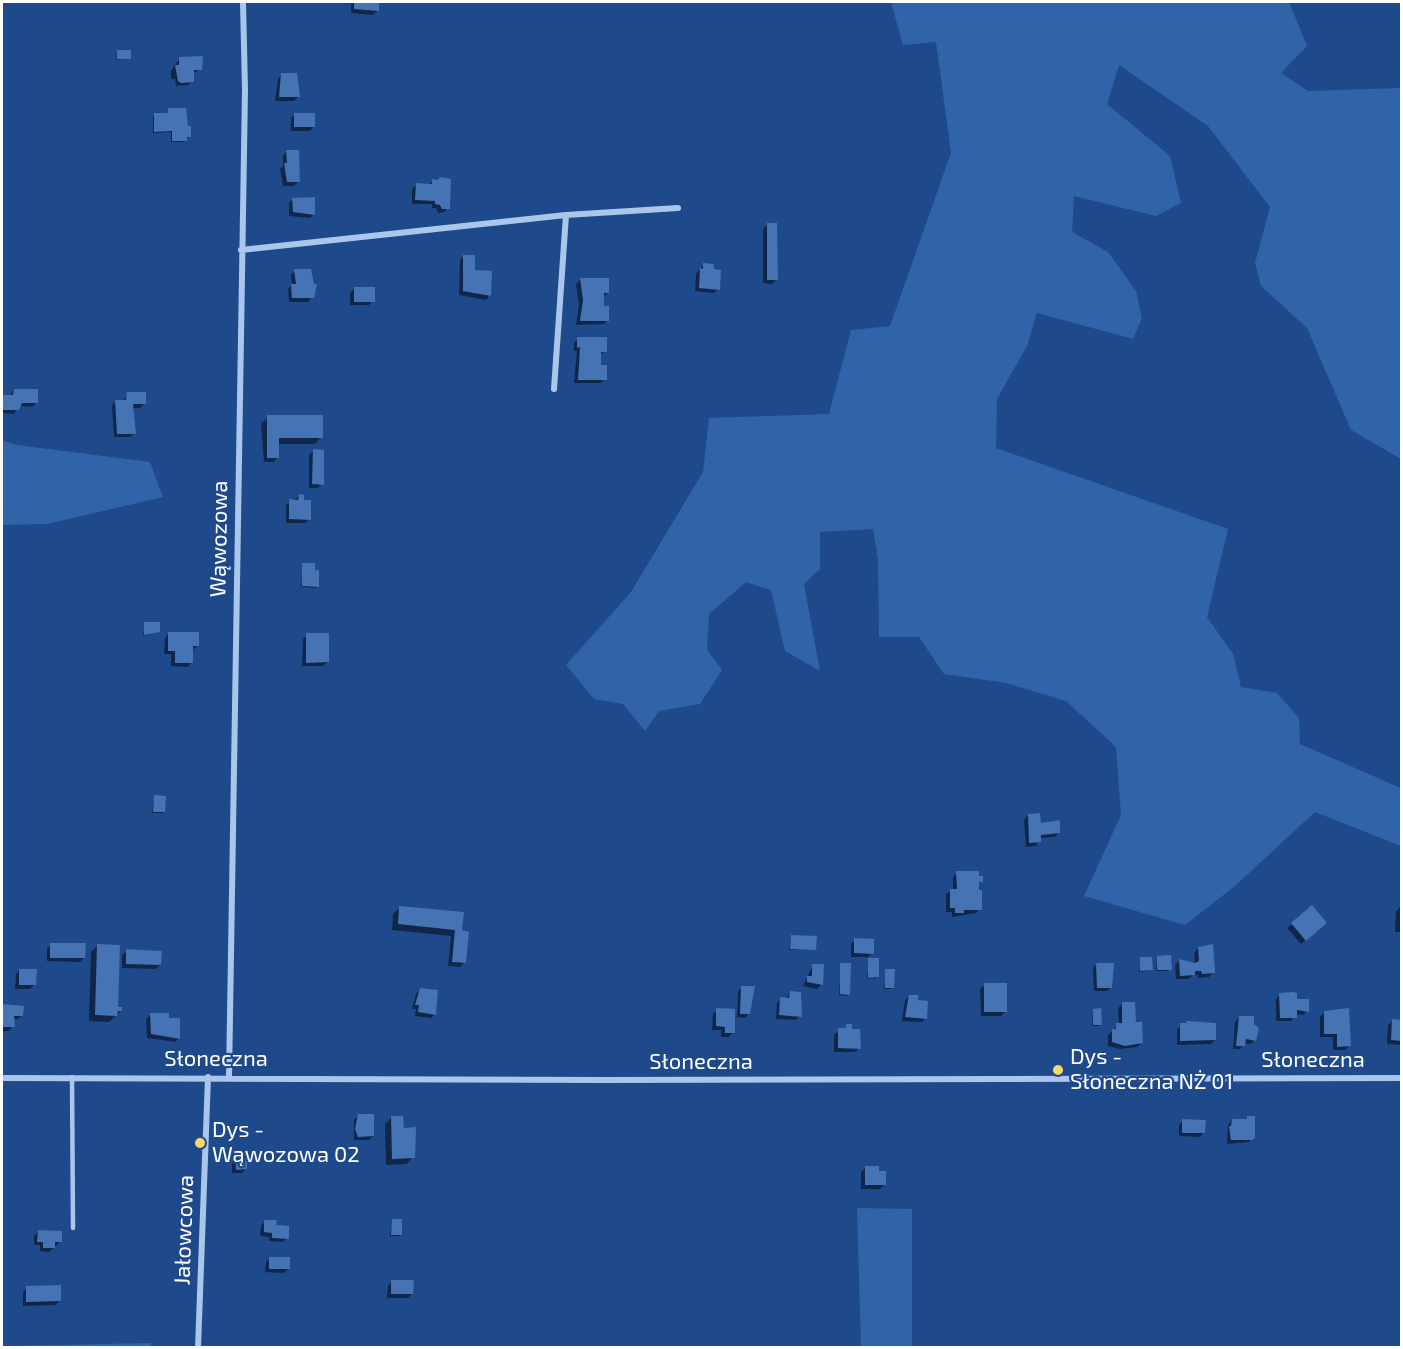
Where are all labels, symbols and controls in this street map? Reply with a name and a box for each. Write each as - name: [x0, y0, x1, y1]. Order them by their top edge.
- street label: Wąwozowa: [205, 480, 233, 598]
- place label: Dys - Słoneczna NŻ 01: [1070, 1044, 1233, 1096]
- street label: Słoneczna: [164, 1046, 268, 1072]
- street label: Słoneczna: [1261, 1047, 1365, 1073]
- street label: Słoneczna: [649, 1049, 753, 1075]
- marker: Dys - Słoneczna NŻ 01: [1051, 1063, 1065, 1077]
- place label: Dys - Wąwozowa 02: [212, 1117, 360, 1168]
- marker: Dys - Wąwozowa 02: [193, 1136, 207, 1150]
- street label: Jałowcowa: [169, 1174, 199, 1286]

